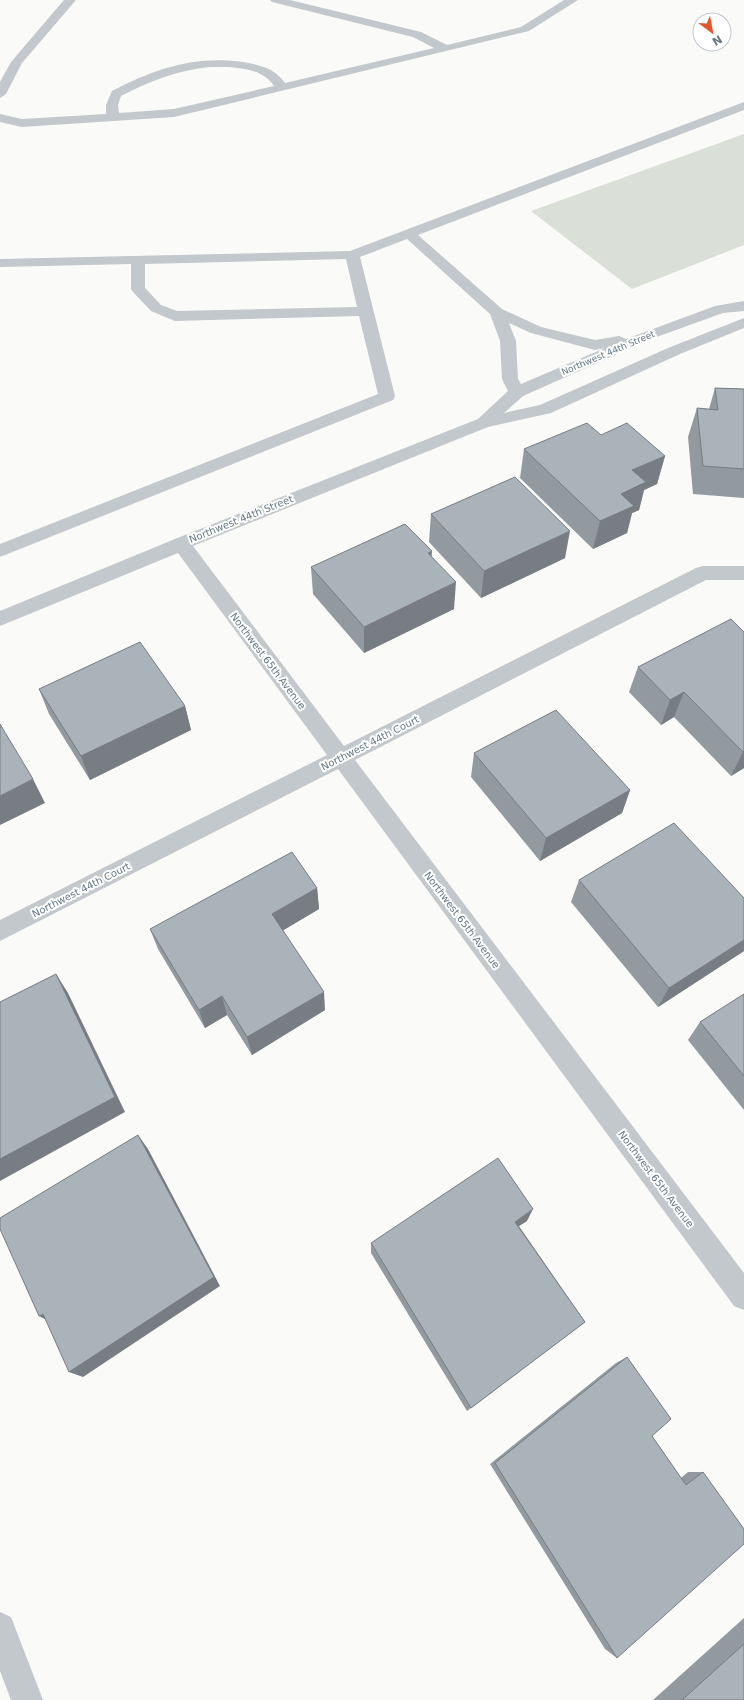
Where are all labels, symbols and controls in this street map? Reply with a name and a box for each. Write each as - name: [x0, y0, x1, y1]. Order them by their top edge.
- north arrow: [692, 12, 732, 52]
- text: N: [710, 32, 724, 48]
- street label: Northwest 44th Street: [560, 329, 656, 377]
- street label: Northwest 44th Street: [187, 493, 295, 545]
- street label: Northwest 65th Avenue: [228, 611, 308, 711]
- street label: Northwest 44th Court: [319, 713, 421, 772]
- street label: Northwest 44th Court: [30, 860, 132, 919]
- street label: Northwest 65th Avenue: [422, 870, 502, 970]
- street label: Northwest 65th Avenue: [616, 1129, 696, 1229]

